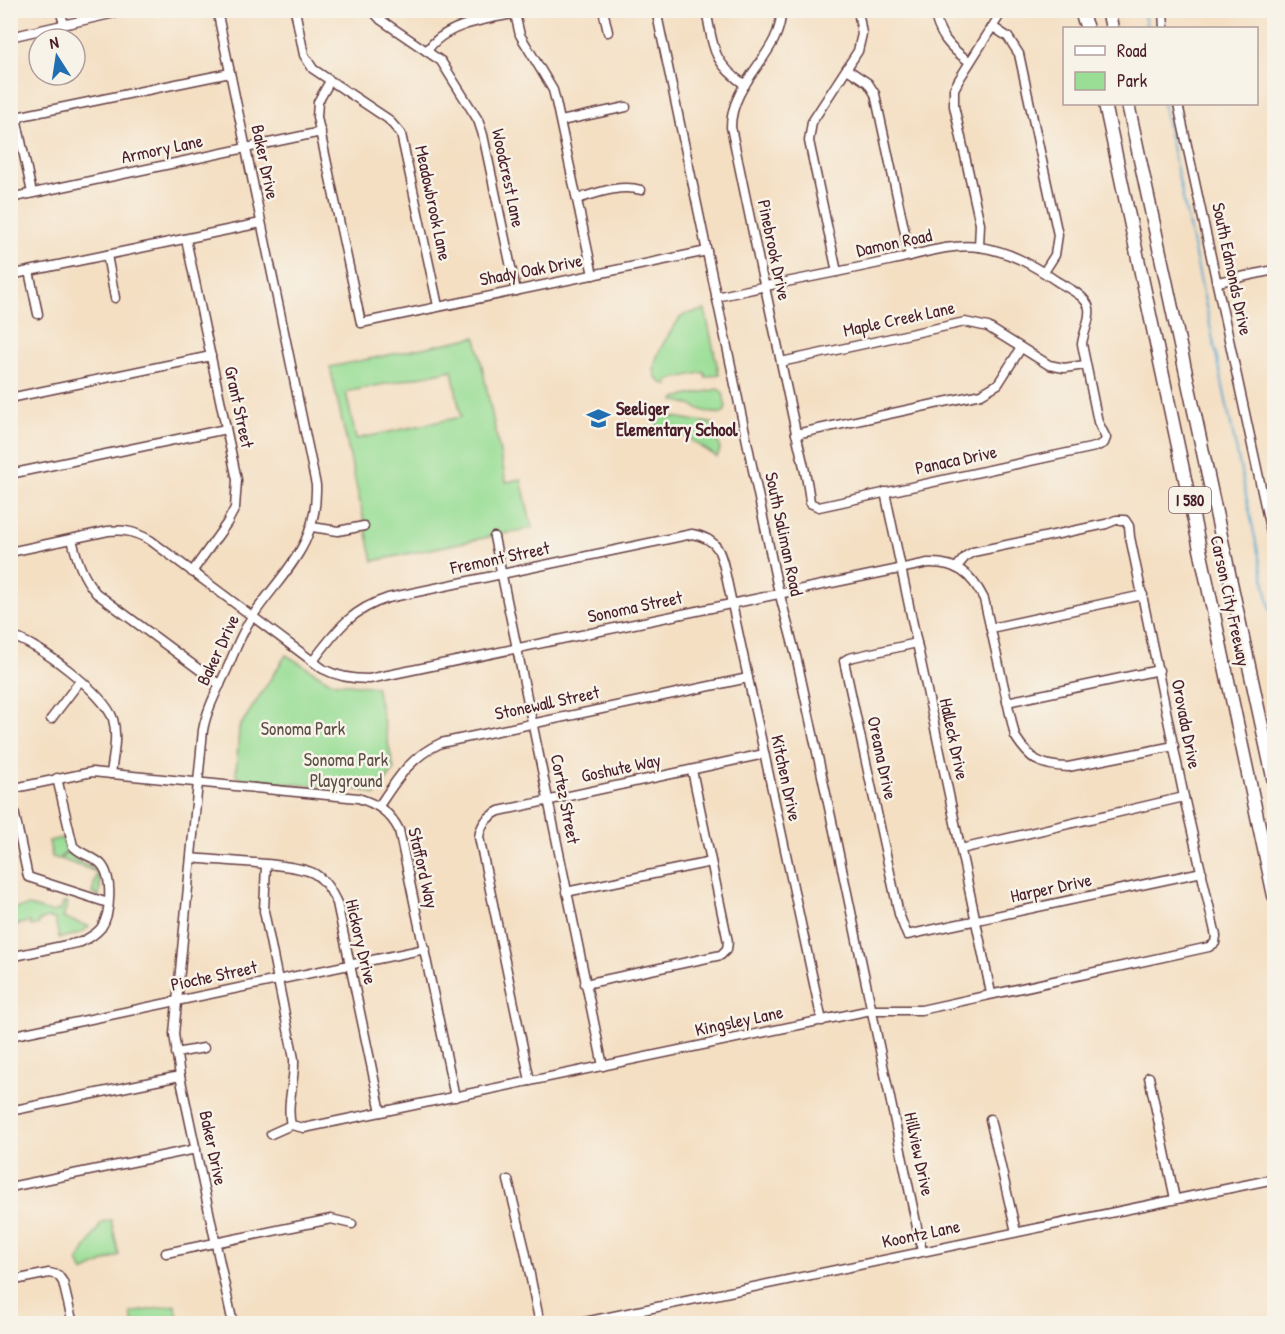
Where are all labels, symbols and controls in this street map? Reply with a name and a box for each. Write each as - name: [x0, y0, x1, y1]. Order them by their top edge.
- north arrow: [27, 27, 87, 87]
- legend: [1063, 27, 1258, 105]
- text: N: [47, 31, 61, 54]
- text: Road: [1117, 38, 1147, 63]
- text: Park: [1117, 68, 1148, 93]
- street label: Baker Drive: [245, 122, 286, 202]
- street label: Woodcrest Lane: [486, 126, 531, 229]
- street label: Armory Lane: [119, 128, 205, 169]
- street label: Meadowbrook Lane: [409, 143, 458, 263]
- street label: Pinebrook Drive: [752, 197, 797, 303]
- street label: South Edmonds Drive: [1206, 200, 1259, 338]
- street label: Damon Road: [854, 222, 934, 263]
- street label: Shady Oak Drive: [477, 247, 584, 292]
- street label: Maple Creek Lane: [841, 294, 957, 343]
- street label: Grant Street: [219, 364, 261, 451]
- place label: Seeliger Elementary School: [616, 396, 739, 443]
- school or university icon: Seeliger Elementary School: [585, 406, 611, 432]
- street label: Panaca Drive: [913, 439, 999, 480]
- street label: South Saliman Road: [759, 470, 810, 598]
- road number: I 580: [1169, 487, 1211, 513]
- street label: Carson City Freeway: [1204, 533, 1257, 669]
- street label: Fremont Street: [447, 535, 553, 580]
- street label: Sonoma Street: [585, 584, 685, 629]
- street label: Baker Drive: [190, 610, 245, 689]
- street label: Orovada Drive: [1166, 677, 1207, 771]
- street label: Stonewall Street: [492, 679, 602, 726]
- street label: Halleck Drive: [934, 696, 975, 782]
- street label: Oreana Drive: [861, 714, 903, 802]
- park label: Sonoma Park: [261, 716, 346, 741]
- street label: Kitchen Drive: [765, 733, 808, 823]
- park label: Sonoma Park Playground: [304, 747, 389, 793]
- street label: Goshute Way: [579, 747, 663, 788]
- street label: Cortez Street: [545, 752, 587, 847]
- street label: Stafford Way: [402, 825, 445, 911]
- street label: Harper Drive: [1008, 867, 1094, 908]
- street label: Hickory Drive: [340, 897, 383, 987]
- street label: Pioche Street: [168, 954, 260, 997]
- street label: Kingsley Lane: [693, 999, 785, 1042]
- street label: Baker Drive: [193, 1108, 234, 1188]
- street label: Hillview Drive: [898, 1110, 941, 1198]
- street label: Koontz Lane: [880, 1213, 962, 1254]

